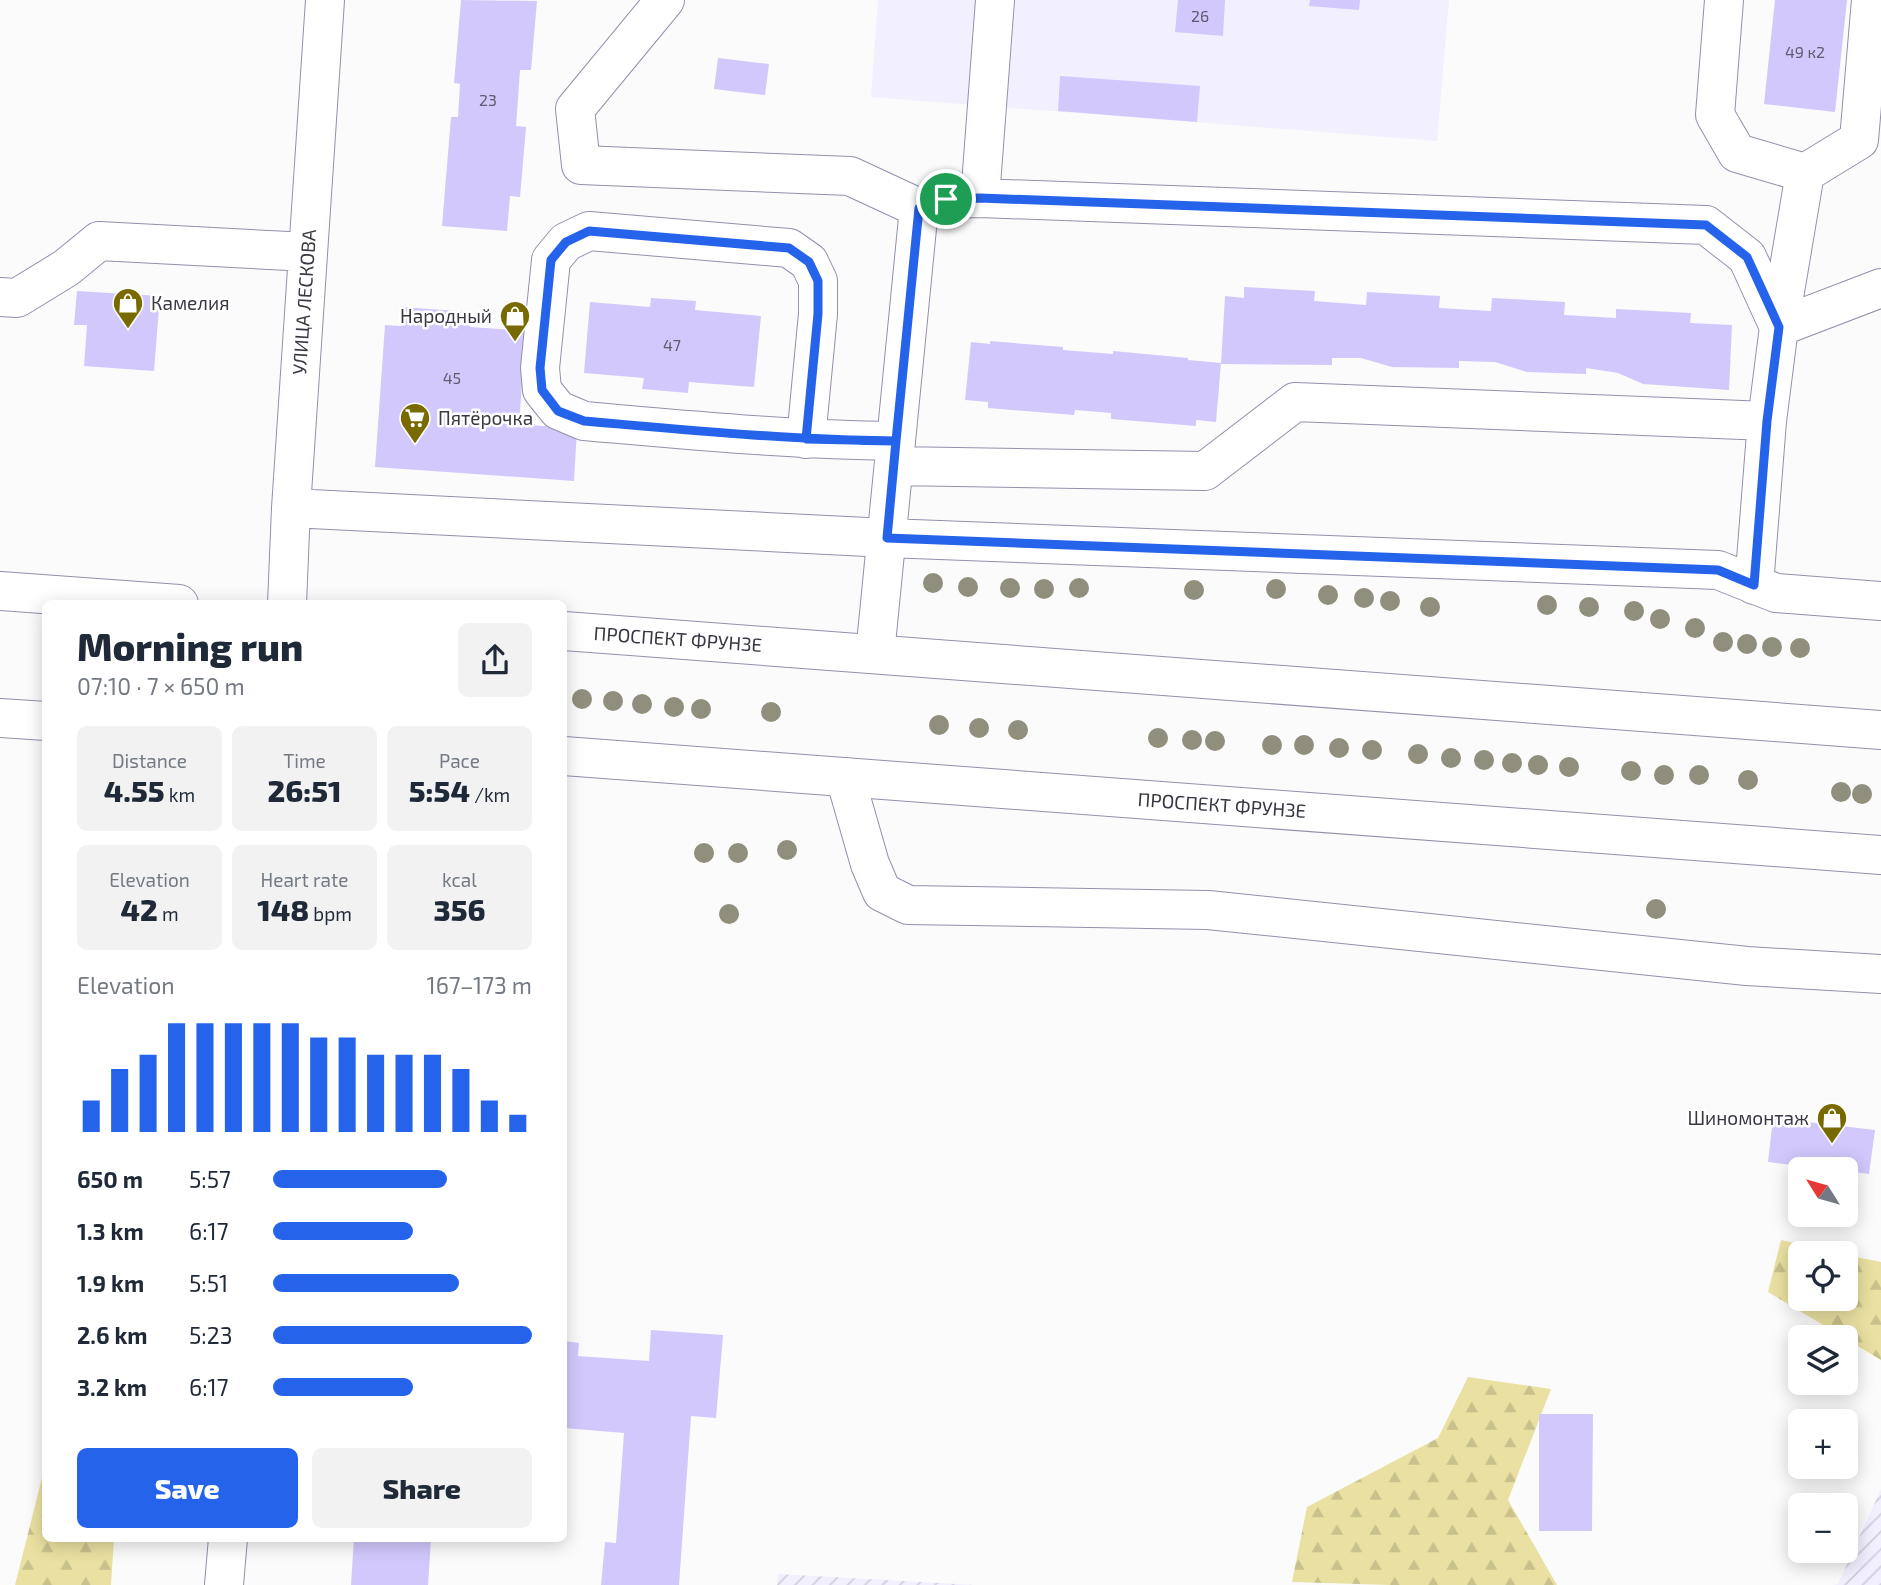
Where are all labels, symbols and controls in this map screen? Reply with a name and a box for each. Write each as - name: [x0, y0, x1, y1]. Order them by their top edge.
- house number: 26: [1191, 6, 1209, 25]
- house number: 49 к2: [1785, 42, 1825, 61]
- house number: 23: [479, 90, 497, 109]
- pin: [916, 169, 976, 229]
- icon: arrive: [927, 180, 965, 218]
- street label: УЛИЦА ЛЕСКОВА: [287, 228, 320, 375]
- shop icon: Камелия: [111, 286, 145, 330]
- place label: Камелия: [151, 291, 229, 314]
- shop icon: Народный: [498, 299, 532, 343]
- place label: Народный: [400, 304, 492, 327]
- house number: 47: [663, 335, 681, 354]
- house number: 45: [443, 368, 461, 387]
- supermarket icon: Пятёрочка: [398, 401, 432, 445]
- place label: Пятёрочка: [438, 406, 533, 429]
- street label: ПРОСПЕКТ ФРУНЗЕ: [593, 621, 763, 656]
- text: Morning run: [77, 623, 303, 669]
- button: share: [458, 623, 532, 697]
- text: 07:10 · 7 × 650 m: [77, 672, 245, 700]
- text: Distance: [112, 749, 187, 772]
- text: Time: [283, 749, 326, 772]
- text: Pace: [439, 749, 480, 772]
- text: 4.55: [104, 772, 165, 808]
- text: 26:51: [267, 772, 342, 808]
- text: 5:54: [409, 772, 470, 808]
- text: km: [165, 783, 195, 806]
- text: /km: [470, 783, 510, 806]
- street label: ПРОСПЕКТ ФРУНЗЕ: [1137, 787, 1307, 822]
- text: Elevation: [109, 868, 190, 891]
- text: Heart rate: [261, 868, 348, 891]
- text: kcal: [442, 868, 477, 891]
- text: 42: [120, 891, 158, 927]
- text: 148: [257, 891, 309, 927]
- text: 356: [433, 891, 486, 927]
- text: m: [158, 902, 179, 925]
- text: bpm: [309, 902, 352, 925]
- text: Elevation: [77, 971, 175, 999]
- text: 167–173 m: [427, 971, 532, 999]
- shop icon: Шиномонтаж: [1815, 1101, 1849, 1145]
- place label: Шиномонтаж: [1687, 1106, 1809, 1129]
- north arrow: [1788, 1157, 1858, 1227]
- map controls: [1788, 1157, 1858, 1563]
- text: 650 m: [77, 1165, 143, 1193]
- text: 5:57: [189, 1165, 231, 1193]
- text: 1.3 km: [77, 1217, 144, 1245]
- text: 6:17: [189, 1217, 229, 1245]
- button: locate: [1788, 1241, 1858, 1311]
- text: 1.9 km: [77, 1269, 144, 1297]
- text: 5:51: [189, 1269, 228, 1297]
- text: 2.6 km: [77, 1321, 148, 1349]
- text: 5:23: [189, 1321, 232, 1349]
- button: layers: [1788, 1325, 1858, 1395]
- text: 3.2 km: [77, 1373, 147, 1401]
- text: 6:17: [189, 1373, 229, 1401]
- button: +: [1788, 1409, 1858, 1479]
- button: Save: [77, 1448, 298, 1528]
- button: Share: [312, 1448, 532, 1528]
- button: −: [1788, 1493, 1858, 1563]

